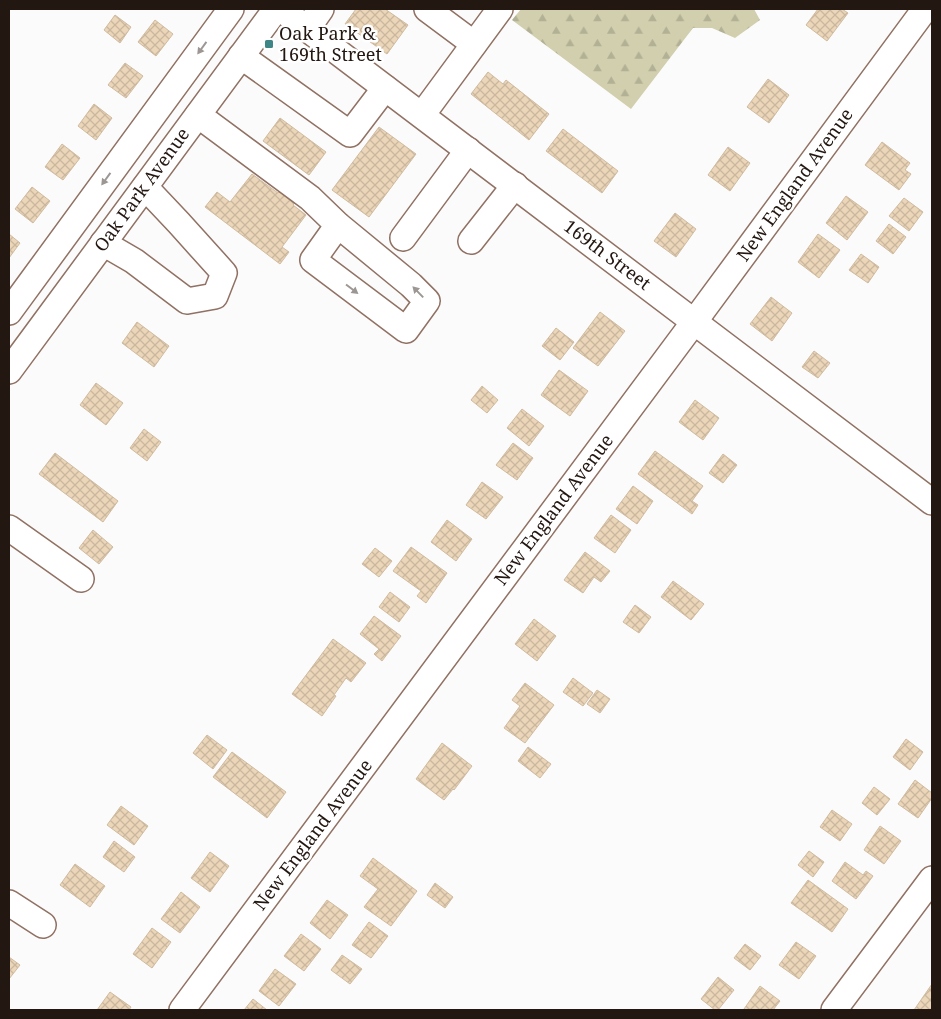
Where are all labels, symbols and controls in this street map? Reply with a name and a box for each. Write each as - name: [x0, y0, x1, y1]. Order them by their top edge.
- place label: Oak Park & 169th Street: [279, 21, 382, 66]
- marker: Oak Park & 169th Street: [263, 38, 275, 50]
- one-way arrow: [197, 41, 208, 54]
- street label: New England Avenue: [731, 103, 858, 266]
- street label: Oak Park Avenue: [88, 123, 194, 256]
- one-way arrow: [101, 172, 112, 185]
- street label: 169th Street: [559, 214, 656, 295]
- one-way arrow: [345, 284, 359, 294]
- one-way arrow: [412, 286, 424, 298]
- street label: New England Avenue: [488, 429, 618, 590]
- street label: New England Avenue: [247, 754, 377, 915]

